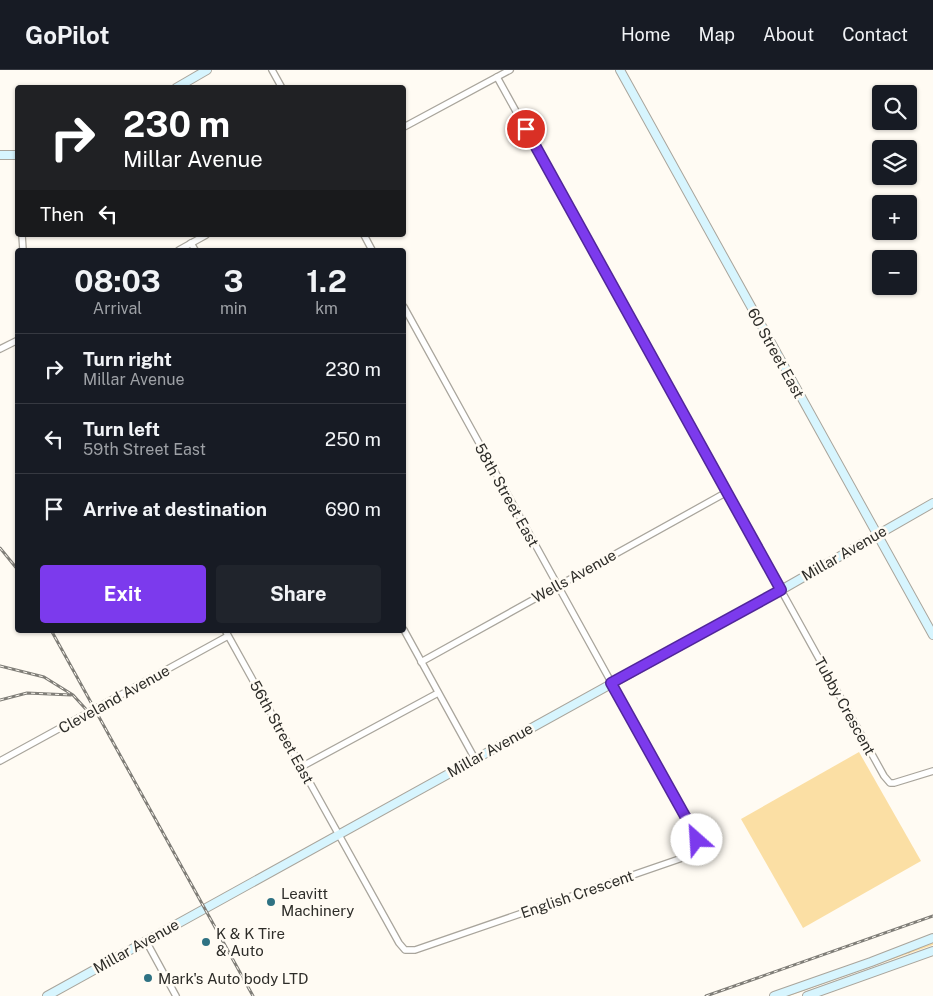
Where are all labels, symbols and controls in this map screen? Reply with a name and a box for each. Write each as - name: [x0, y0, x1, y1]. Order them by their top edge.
- text: GoPilot: [25, 21, 109, 49]
- text: Home: [621, 24, 671, 45]
- text: Map: [699, 24, 735, 45]
- text: About: [763, 24, 814, 45]
- text: Contact: [842, 24, 908, 45]
- map controls: [872, 85, 917, 295]
- button: search: [872, 85, 917, 130]
- text: 230 m: [123, 104, 230, 145]
- icon: right: [40, 105, 105, 170]
- pin: [505, 108, 547, 150]
- icon: arrive: [512, 115, 540, 143]
- button: layers: [872, 140, 917, 185]
- text: Millar Avenue: [123, 146, 263, 172]
- button: +: [872, 195, 917, 240]
- icon: left: [94, 200, 122, 228]
- text: Then: [40, 203, 84, 225]
- button: −: [872, 250, 917, 295]
- text: 08:03: [74, 263, 161, 299]
- text: 3: [224, 263, 244, 299]
- text: 1.2: [306, 263, 347, 299]
- text: Arrival: [93, 299, 142, 318]
- text: min: [220, 299, 247, 318]
- text: km: [315, 299, 338, 318]
- street label: 60 Street East: [744, 305, 808, 401]
- text: Turn right: [83, 348, 172, 370]
- icon: right: [40, 355, 68, 383]
- text: 230 m: [325, 358, 381, 380]
- text: Millar Avenue: [83, 370, 185, 389]
- text: Turn left: [83, 418, 160, 440]
- icon: left: [40, 425, 68, 453]
- text: 250 m: [325, 428, 381, 450]
- text: 59th Street East: [83, 440, 206, 459]
- street label: 58th Street East: [472, 440, 543, 550]
- icon: arrive: [40, 495, 68, 523]
- text: Arrive at destination: [83, 498, 267, 520]
- text: 690 m: [325, 498, 381, 520]
- street label: Millar Avenue: [799, 522, 889, 584]
- street label: Wells Avenue: [529, 546, 619, 606]
- button: Exit: [40, 565, 206, 623]
- button: Share: [216, 565, 381, 623]
- street label: Tubby Crescent: [811, 654, 879, 758]
- street label: Cleveland Avenue: [56, 661, 172, 737]
- street label: 56th Street East: [247, 677, 317, 787]
- street label: Millar Avenue: [444, 719, 536, 781]
- position arrow: [670, 813, 722, 865]
- street label: English Crescent: [518, 867, 636, 921]
- place label: Leavitt Machinery: [281, 885, 354, 919]
- marker: Leavitt Machinery: [265, 896, 277, 908]
- street label: Millar Avenue: [90, 915, 182, 977]
- place label: K & K Tire & Auto: [216, 925, 285, 959]
- marker: K & K Tire & Auto: [200, 936, 212, 948]
- place label: Mark's Auto body LTD: [158, 970, 308, 987]
- marker: Mark's Auto body LTD: [142, 972, 154, 984]

